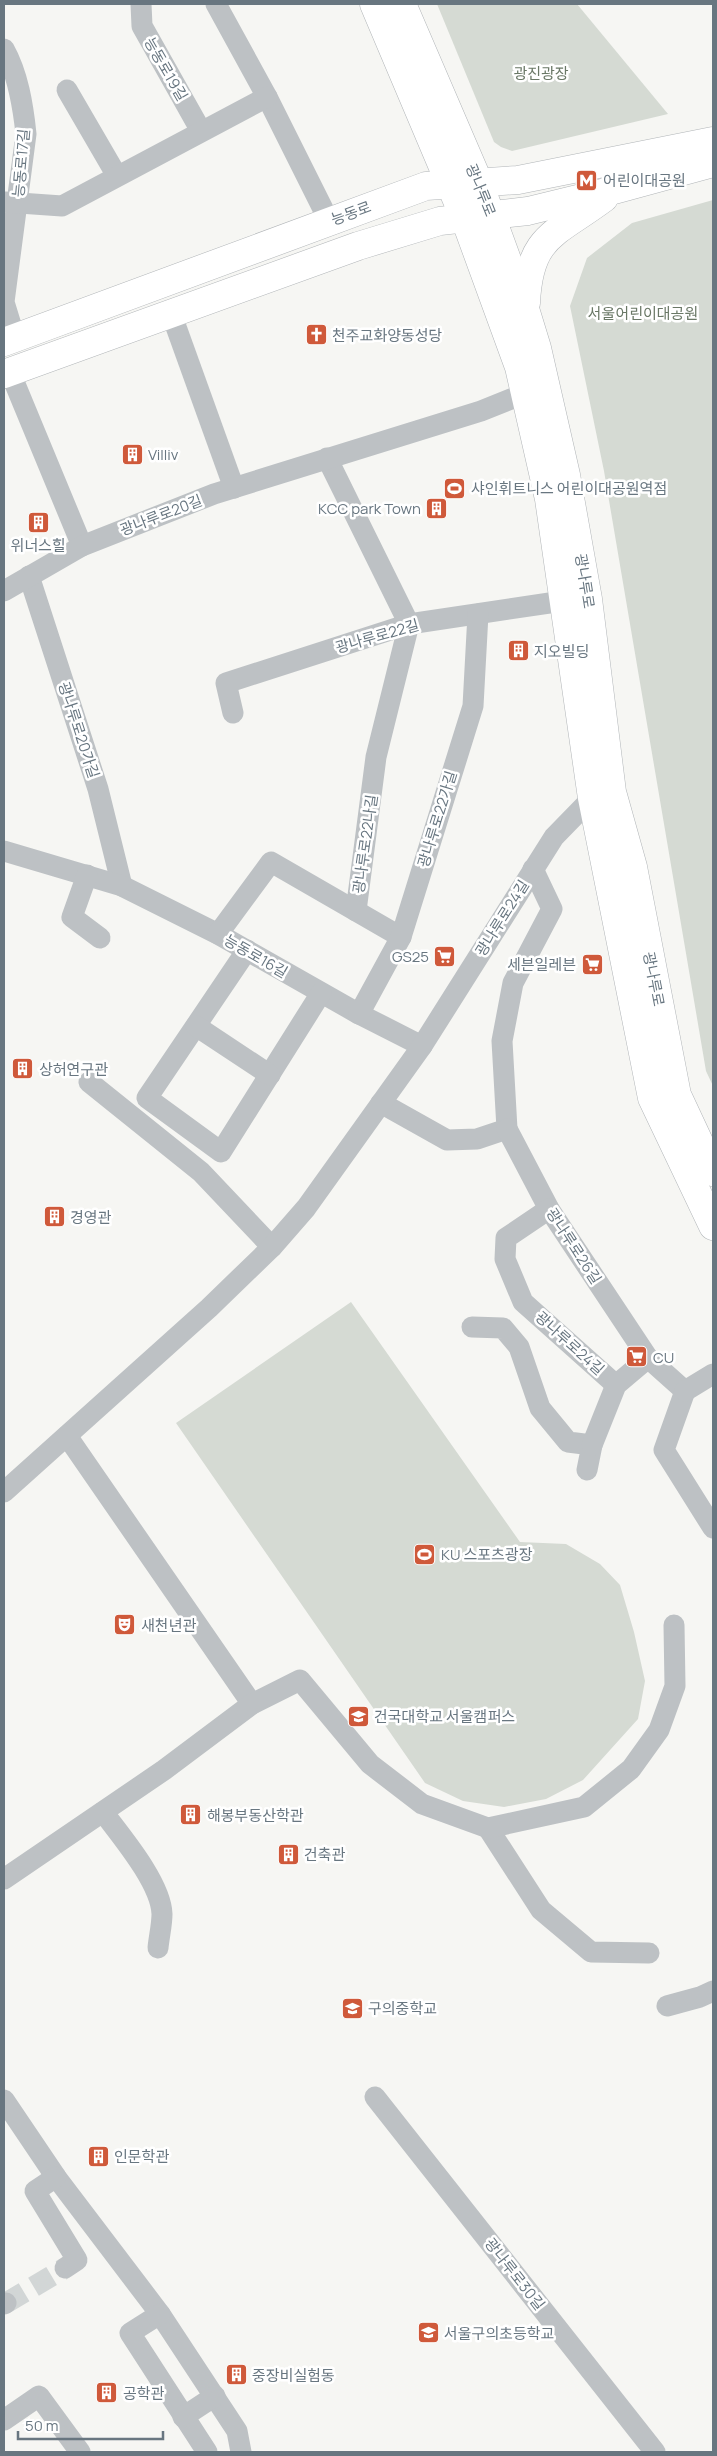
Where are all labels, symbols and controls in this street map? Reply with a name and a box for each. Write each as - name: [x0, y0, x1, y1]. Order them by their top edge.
- street label: 능동로19길: [139, 33, 193, 105]
- park label: 광진광장: [513, 63, 569, 84]
- street label: 능동로17길: [8, 128, 34, 198]
- street label: 광나루로: [461, 160, 501, 220]
- metro station icon: 어린이대공원: [575, 168, 599, 192]
- place label: 어린이대공원: [603, 170, 686, 191]
- street label: 능동로: [328, 196, 374, 230]
- park label: 서울어린이대공원: [588, 303, 698, 324]
- church icon: 천주교화양동성당: [304, 323, 328, 347]
- place label: 천주교화양동성당: [332, 325, 443, 346]
- building icon: Villiv: [120, 442, 144, 466]
- place label: Villiv: [148, 444, 179, 465]
- sports icon: 샤인휘트니스 어린이대공원역점: [443, 476, 467, 500]
- place label: 샤인휘트니스 어린이대공원역점: [471, 478, 667, 499]
- street label: 광나루로20길: [117, 490, 205, 540]
- building icon: KCC park Town: [425, 496, 449, 520]
- place label: KCC park Town: [318, 498, 421, 519]
- building icon: 위너스힐: [26, 510, 50, 534]
- place label: 위너스힐: [10, 535, 66, 556]
- street label: 광나루로: [570, 552, 600, 610]
- street label: 광나루로22길: [333, 614, 421, 658]
- building icon: 지오빌딩: [506, 639, 530, 663]
- place label: 지오빌딩: [534, 641, 589, 662]
- street label: 광나루로20가길: [53, 679, 105, 781]
- street label: 광나루로22가길: [412, 768, 462, 870]
- street label: 광나루로22나길: [348, 793, 382, 895]
- street label: 광나루로24길: [470, 876, 534, 960]
- street label: 능동로16길: [220, 929, 292, 983]
- supermarket icon: GS25: [433, 944, 457, 968]
- place label: GS25: [392, 946, 429, 967]
- street label: 광나루로: [638, 950, 670, 1008]
- supermarket icon: 세븐일레븐: [580, 952, 604, 976]
- place label: 세븐일레븐: [507, 954, 576, 975]
- building icon: 상허연구관: [11, 1057, 35, 1081]
- place label: 상허연구관: [39, 1059, 108, 1080]
- street label: 광나루로26길: [542, 1204, 606, 1288]
- building icon: 경영관: [42, 1205, 66, 1229]
- place label: 경영관: [70, 1207, 112, 1228]
- street label: 광나루로24길: [531, 1306, 609, 1380]
- supermarket icon: CU: [625, 1345, 649, 1369]
- place label: CU: [653, 1347, 674, 1368]
- sports icon: KU 스포츠광장: [413, 1542, 437, 1566]
- place label: KU 스포츠광장: [441, 1544, 533, 1565]
- theatre icon: 새천년관: [113, 1613, 137, 1637]
- place label: 새천년관: [141, 1615, 196, 1636]
- school or university icon: 건국대학교 서울캠퍼스: [346, 1704, 370, 1728]
- place label: 건국대학교 서울캠퍼스: [374, 1706, 515, 1727]
- building icon: 해봉부동산학관: [179, 1803, 203, 1827]
- place label: 해봉부동산학관: [207, 1805, 304, 1826]
- building icon: 건축관: [276, 1842, 300, 1866]
- place label: 건축관: [304, 1844, 346, 1865]
- school or university icon: 구의중학교: [340, 1996, 364, 2020]
- place label: 구의중학교: [368, 1998, 437, 2019]
- building icon: 인문학관: [86, 2144, 110, 2168]
- place label: 인문학관: [114, 2146, 169, 2167]
- street label: 광나루로30길: [480, 2233, 550, 2315]
- school or university icon: 서울구의초등학교: [416, 2321, 440, 2345]
- place label: 서울구의초등학교: [444, 2323, 554, 2344]
- building icon: 중장비실험동: [224, 2363, 248, 2387]
- place label: 중장비실험동: [252, 2365, 335, 2386]
- building icon: 공학관: [95, 2381, 119, 2405]
- place label: 공학관: [123, 2383, 165, 2404]
- scale bar: [18, 2408, 162, 2440]
- text: 50 m: [25, 2415, 59, 2436]

